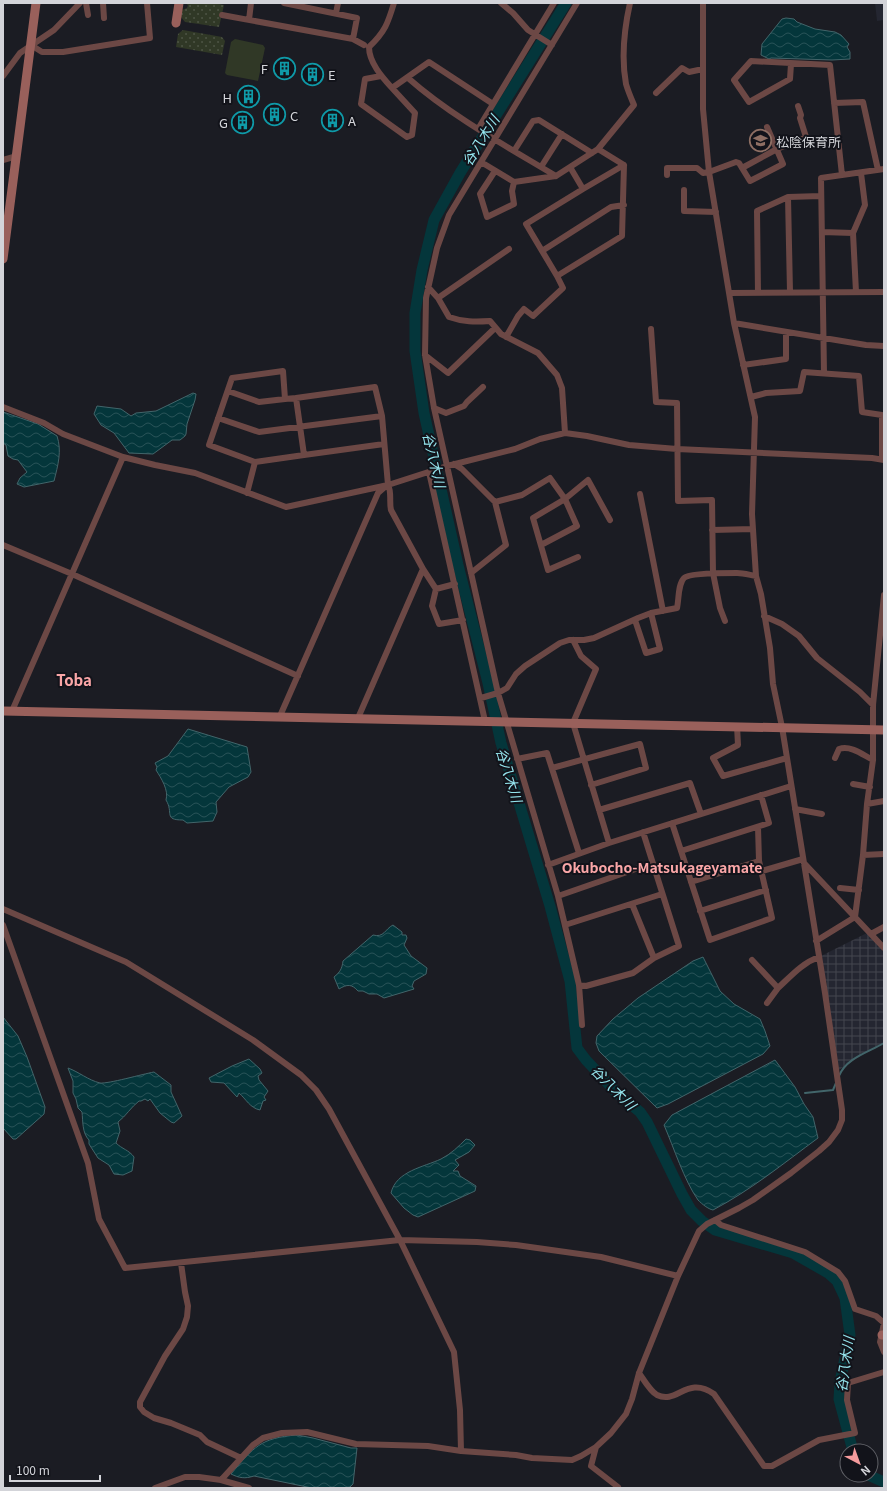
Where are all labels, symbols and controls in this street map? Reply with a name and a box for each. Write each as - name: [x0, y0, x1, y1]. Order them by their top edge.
- building icon: F: [271, 55, 297, 81]
- place label: F: [261, 59, 268, 78]
- building icon: E: [300, 61, 326, 87]
- place label: E: [328, 65, 336, 84]
- building icon: H: [235, 84, 261, 110]
- place label: H: [223, 88, 232, 107]
- building icon: C: [262, 102, 288, 128]
- place label: C: [290, 106, 298, 125]
- building icon: A: [320, 107, 346, 133]
- building icon: G: [230, 109, 256, 135]
- water label: 谷八木川: [457, 109, 504, 169]
- place label: A: [348, 111, 356, 130]
- place label: G: [219, 113, 228, 132]
- school or university icon: 松陰保育所: [748, 128, 774, 154]
- place label: 松陰保育所: [776, 132, 841, 151]
- water label: 谷八木川: [419, 430, 451, 491]
- district label: Toba: [56, 669, 92, 690]
- water label: 谷八木川: [492, 745, 528, 807]
- district label: Okubocho-Matsukageyamate: [562, 857, 762, 877]
- water label: 谷八木川: [587, 1060, 642, 1115]
- water label: 谷八木川: [830, 1333, 858, 1393]
- north arrow: [839, 1443, 879, 1483]
- scale bar: [10, 1457, 100, 1483]
- text: 100 m: [16, 1461, 50, 1478]
- text: N: [858, 1463, 875, 1480]

